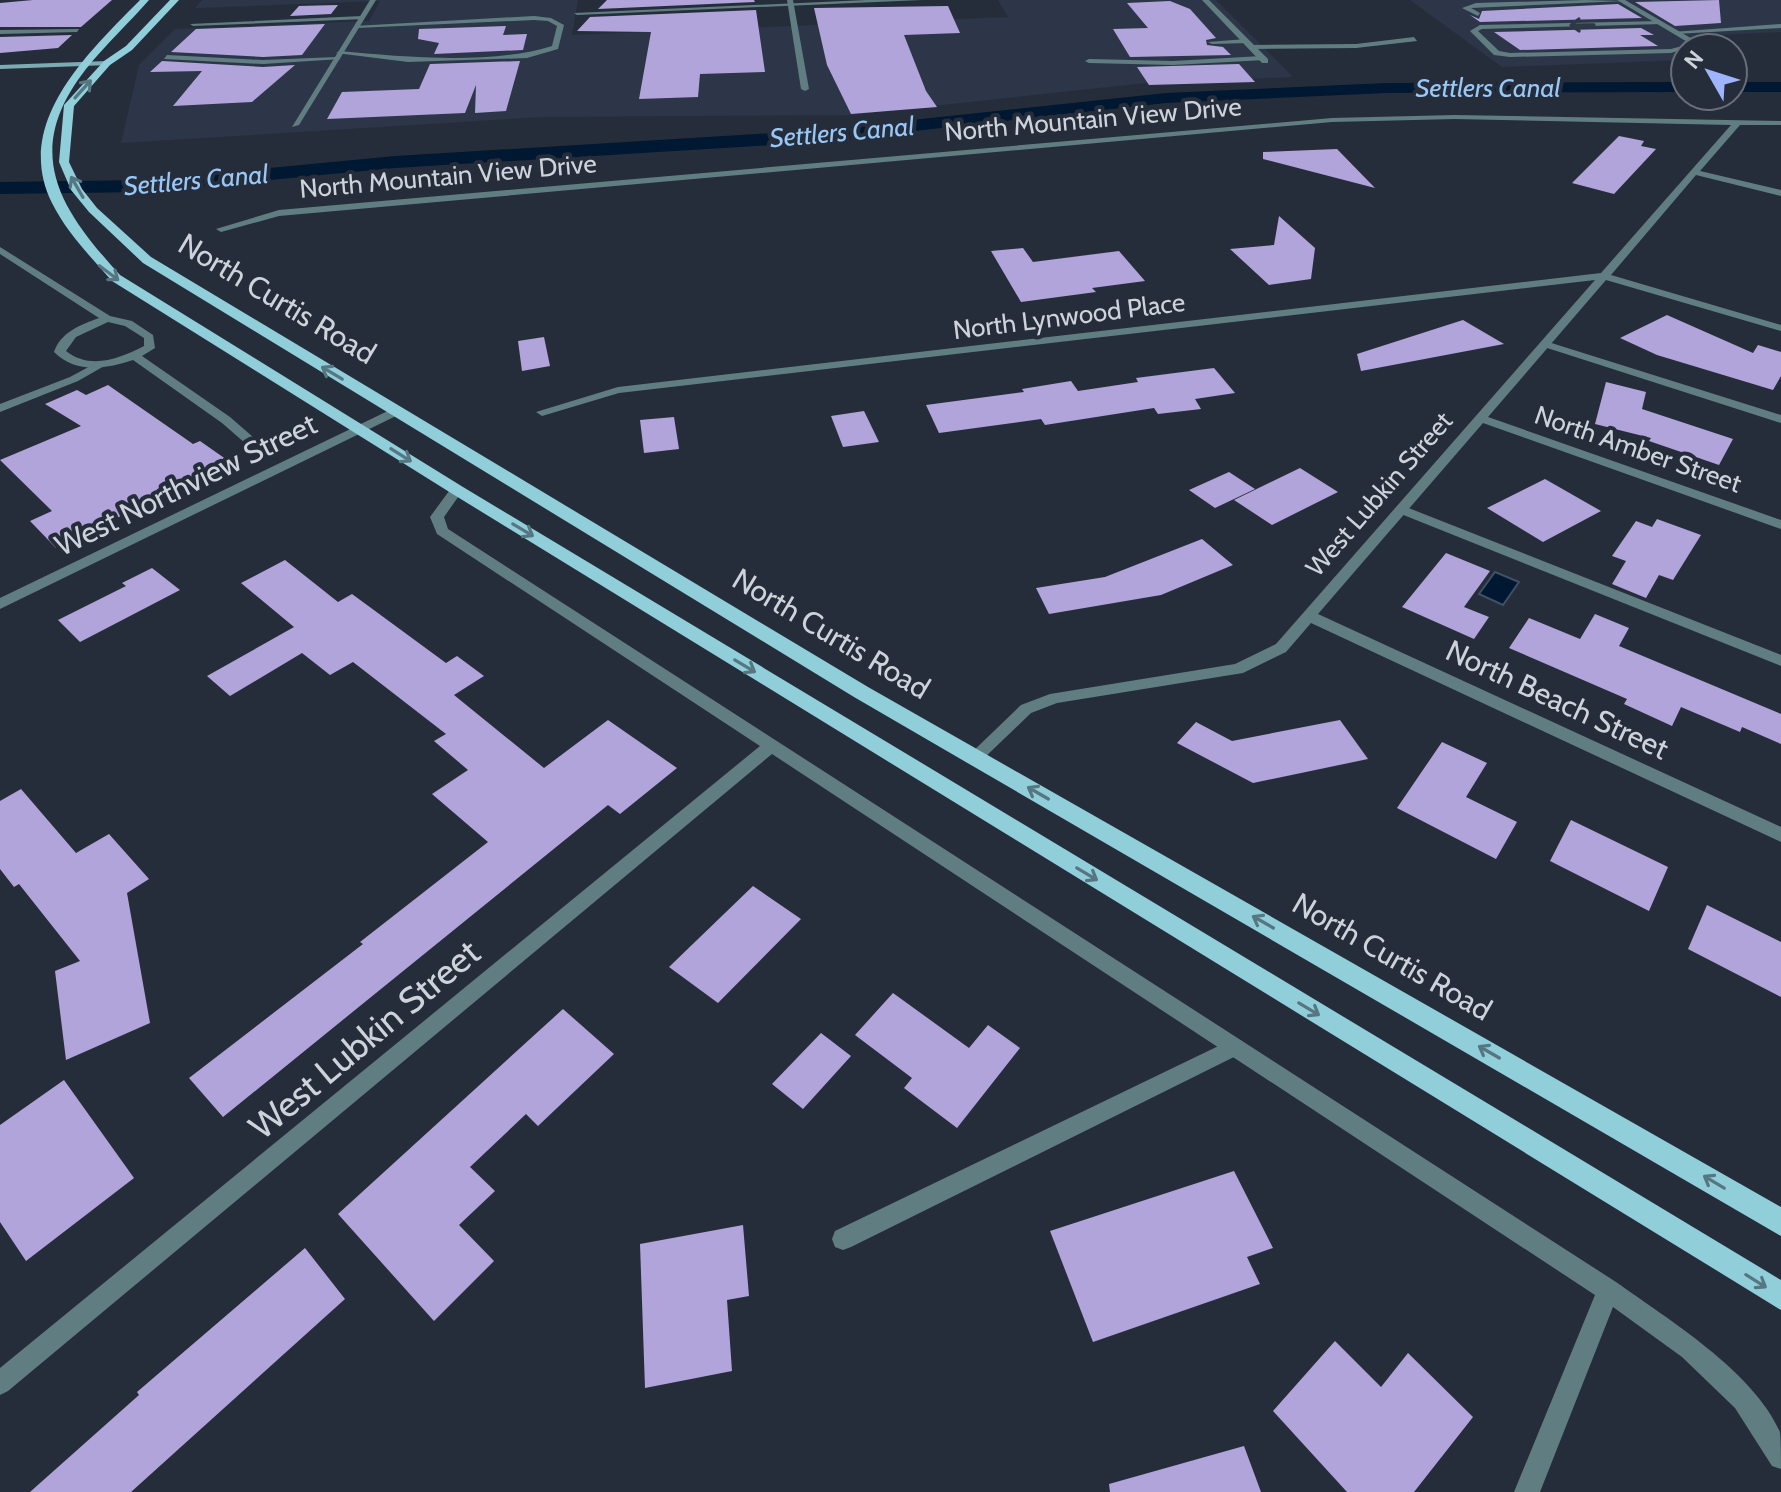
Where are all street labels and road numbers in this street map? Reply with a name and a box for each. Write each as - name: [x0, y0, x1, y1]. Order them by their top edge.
- street label: North Mountain View Drive: [943, 90, 1243, 148]
- street label: North Mountain View Drive: [298, 147, 598, 205]
- street label: North Curtis Road: [172, 225, 383, 372]
- street label: North Lynwood Place: [951, 286, 1187, 346]
- street label: North Amber Street: [1530, 399, 1746, 499]
- street label: West Northview Street: [49, 405, 323, 564]
- street label: West Lubkin Street: [1299, 405, 1459, 583]
- street label: North Curtis Road: [726, 560, 937, 707]
- street label: North Beach Street: [1440, 632, 1674, 767]
- street label: North Curtis Road: [1286, 885, 1498, 1029]
- street label: West Lubkin Street: [240, 930, 488, 1148]

